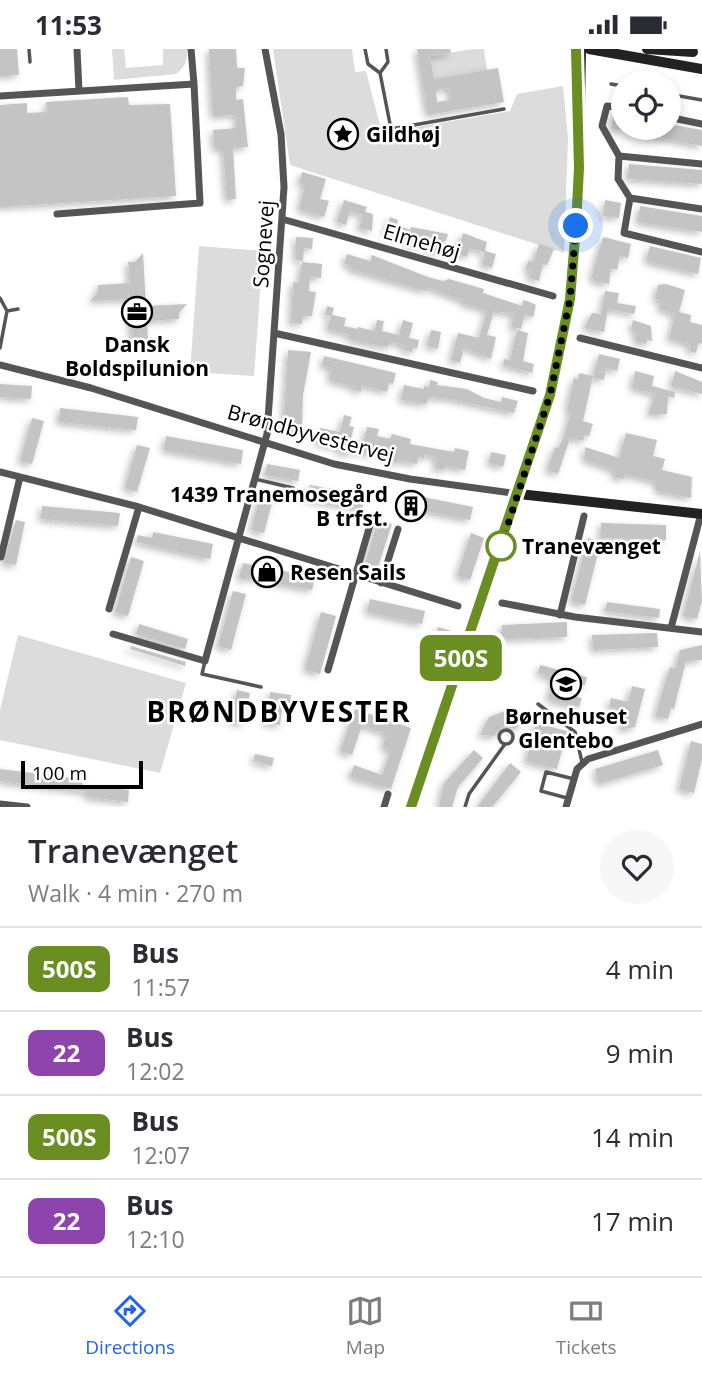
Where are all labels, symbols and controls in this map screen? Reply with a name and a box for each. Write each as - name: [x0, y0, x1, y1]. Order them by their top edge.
- text: 11:53: [35, 7, 102, 43]
- map controls: [611, 70, 681, 140]
- button: locate: [611, 70, 681, 140]
- place icon: Gildhøj: [326, 117, 360, 151]
- place label: Gildhøj: [366, 120, 441, 148]
- street label: Sognevej: [246, 199, 280, 289]
- your location: [558, 208, 593, 243]
- street label: Elmehøj: [380, 217, 464, 265]
- office icon: Dansk Boldspilunion: [120, 295, 154, 329]
- place label: Dansk Boldspilunion: [65, 330, 209, 382]
- street label: Brøndbyvestervej: [224, 397, 398, 469]
- place label: 1439 Tranemosegård B trfst.: [170, 480, 388, 532]
- building icon: 1439 Tranemosegård B trfst.: [394, 489, 428, 523]
- marker: Tranevænget: [486, 531, 516, 561]
- place label: Tranevænget: [522, 532, 661, 560]
- shop icon: Resen Sails: [250, 555, 284, 589]
- place label: Resen Sails: [290, 558, 406, 586]
- line badge: 500S: [412, 635, 510, 681]
- text: 500S: [434, 641, 488, 674]
- school or university icon: Børnehuset Glentebo: [549, 667, 583, 701]
- district label: BRØNDBYVESTER: [146, 692, 412, 730]
- place label: Børnehuset Glentebo: [505, 702, 627, 754]
- scale bar: [21, 758, 144, 790]
- text: 100 m: [32, 760, 87, 786]
- text: Tranevænget: [28, 828, 238, 873]
- button: heart: [600, 830, 674, 904]
- text: Walk · 4 min · 270 m: [28, 877, 243, 909]
- text: Bus: [131, 935, 179, 971]
- text: 4 min: [606, 951, 674, 987]
- text: 500S: [42, 952, 96, 985]
- text: 11:57: [131, 971, 190, 1003]
- text: Bus: [126, 1019, 173, 1055]
- text: 9 min: [606, 1035, 674, 1071]
- text: 22: [53, 1036, 80, 1069]
- text: 12:02: [126, 1055, 185, 1087]
- text: Bus: [131, 1103, 179, 1139]
- text: 14 min: [591, 1119, 674, 1155]
- text: 500S: [42, 1120, 96, 1153]
- text: 12:07: [131, 1139, 190, 1171]
- text: Bus: [126, 1187, 173, 1223]
- text: 17 min: [591, 1203, 674, 1239]
- text: 22: [53, 1204, 80, 1237]
- text: 12:10: [126, 1223, 185, 1255]
- tab: Directions: [85, 1292, 175, 1360]
- tab: Map: [346, 1292, 385, 1360]
- tab: Tickets: [556, 1292, 617, 1360]

